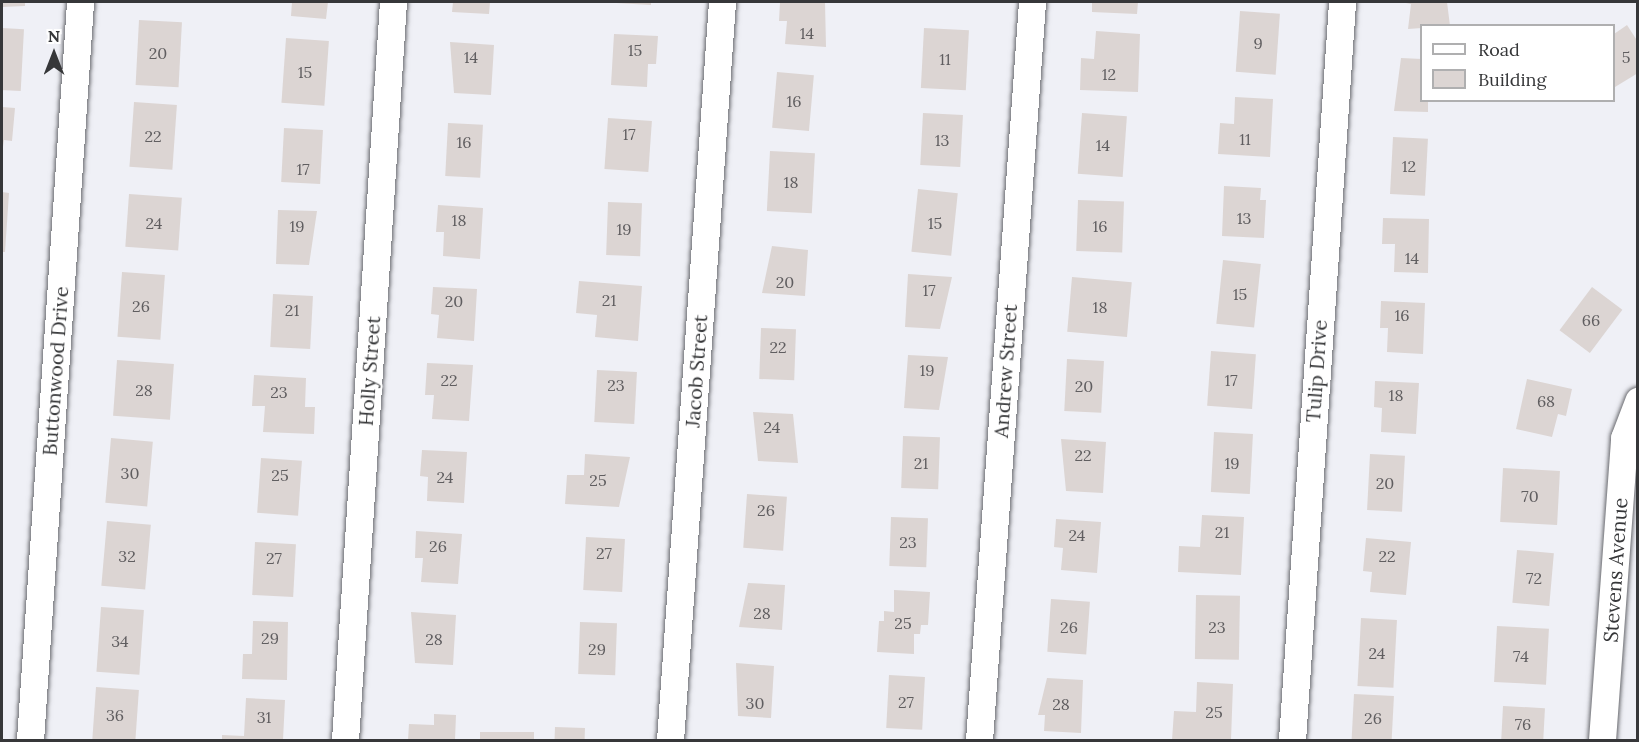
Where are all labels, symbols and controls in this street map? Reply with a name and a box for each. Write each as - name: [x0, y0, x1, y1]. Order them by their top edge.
- house number: 14: [800, 23, 814, 43]
- north arrow: [24, 24, 84, 84]
- legend: [1420, 24, 1615, 102]
- text: N: [48, 26, 60, 46]
- house number: 9: [1253, 33, 1263, 53]
- text: Road: [1478, 38, 1520, 61]
- house number: 15: [628, 40, 642, 60]
- house number: 20: [149, 43, 167, 63]
- house number: 14: [464, 47, 478, 67]
- house number: 5: [1622, 47, 1630, 67]
- house number: 11: [939, 49, 951, 69]
- house number: 15: [298, 62, 312, 82]
- house number: 12: [1102, 64, 1116, 84]
- text: Building: [1478, 68, 1546, 91]
- house number: 16: [786, 91, 802, 111]
- house number: 17: [622, 124, 636, 144]
- house number: 22: [144, 126, 162, 146]
- house number: 11: [1239, 129, 1251, 149]
- house number: 13: [935, 130, 949, 150]
- house number: 16: [456, 132, 472, 152]
- house number: 14: [1096, 135, 1110, 155]
- house number: 12: [1402, 156, 1416, 176]
- house number: 17: [296, 159, 310, 179]
- house number: 18: [784, 172, 798, 192]
- house number: 13: [1237, 208, 1251, 228]
- house number: 18: [452, 210, 466, 230]
- house number: 24: [146, 213, 162, 233]
- house number: 15: [928, 213, 942, 233]
- house number: 19: [289, 216, 305, 236]
- house number: 16: [1092, 216, 1108, 236]
- house number: 19: [616, 219, 632, 239]
- house number: 14: [1405, 248, 1419, 268]
- house number: 20: [776, 272, 794, 292]
- house number: 17: [922, 280, 936, 300]
- house number: 15: [1233, 284, 1247, 304]
- street label: Buttonwood Drive: [37, 285, 73, 457]
- house number: 21: [602, 290, 616, 310]
- house number: 20: [445, 291, 463, 311]
- house number: 26: [132, 296, 150, 316]
- house number: 18: [1093, 297, 1107, 317]
- house number: 21: [285, 300, 299, 320]
- street label: Andrew Street: [988, 303, 1022, 439]
- house number: 16: [1394, 305, 1410, 325]
- house number: 66: [1582, 310, 1600, 330]
- street label: Jacob Street: [680, 314, 712, 428]
- street label: Holly Street: [353, 315, 385, 427]
- street label: Tulip Drive: [1300, 319, 1332, 423]
- house number: 22: [769, 337, 787, 357]
- house number: 19: [919, 360, 935, 380]
- house number: 22: [440, 370, 458, 390]
- house number: 17: [1224, 370, 1238, 390]
- house number: 23: [607, 375, 625, 395]
- house number: 20: [1075, 376, 1093, 396]
- house number: 28: [135, 380, 153, 400]
- house number: 23: [270, 382, 288, 402]
- house number: 18: [1389, 385, 1403, 405]
- house number: 68: [1537, 391, 1555, 411]
- house number: 24: [764, 417, 780, 437]
- house number: 22: [1074, 445, 1092, 465]
- house number: 21: [914, 453, 928, 473]
- house number: 19: [1224, 453, 1240, 473]
- house number: 30: [121, 463, 139, 483]
- house number: 25: [271, 465, 289, 485]
- house number: 24: [437, 467, 453, 487]
- house number: 25: [589, 470, 607, 490]
- house number: 20: [1376, 473, 1394, 493]
- house number: 70: [1521, 486, 1539, 506]
- street label: Stevens Avenue: [1598, 497, 1632, 643]
- house number: 26: [757, 500, 775, 520]
- house number: 21: [1215, 522, 1229, 542]
- house number: 24: [1069, 525, 1085, 545]
- house number: 23: [899, 532, 917, 552]
- house number: 26: [429, 536, 447, 556]
- house number: 27: [596, 543, 612, 563]
- house number: 32: [118, 546, 136, 566]
- house number: 22: [1378, 546, 1396, 566]
- house number: 27: [266, 548, 282, 568]
- house number: 72: [1526, 568, 1542, 588]
- house number: 28: [753, 603, 771, 623]
- house number: 25: [894, 613, 912, 633]
- house number: 26: [1060, 617, 1078, 637]
- house number: 23: [1208, 617, 1226, 637]
- house number: 29: [261, 628, 279, 648]
- house number: 28: [425, 629, 443, 649]
- house number: 34: [111, 631, 129, 651]
- house number: 29: [588, 639, 606, 659]
- house number: 24: [1369, 643, 1385, 663]
- house number: 74: [1513, 646, 1529, 666]
- house number: 27: [898, 692, 914, 712]
- house number: 30: [746, 693, 764, 713]
- house number: 28: [1052, 694, 1070, 714]
- house number: 25: [1205, 702, 1223, 722]
- house number: 36: [106, 705, 124, 725]
- house number: 31: [257, 707, 271, 727]
- house number: 26: [1364, 708, 1382, 728]
- house number: 76: [1515, 714, 1531, 734]

